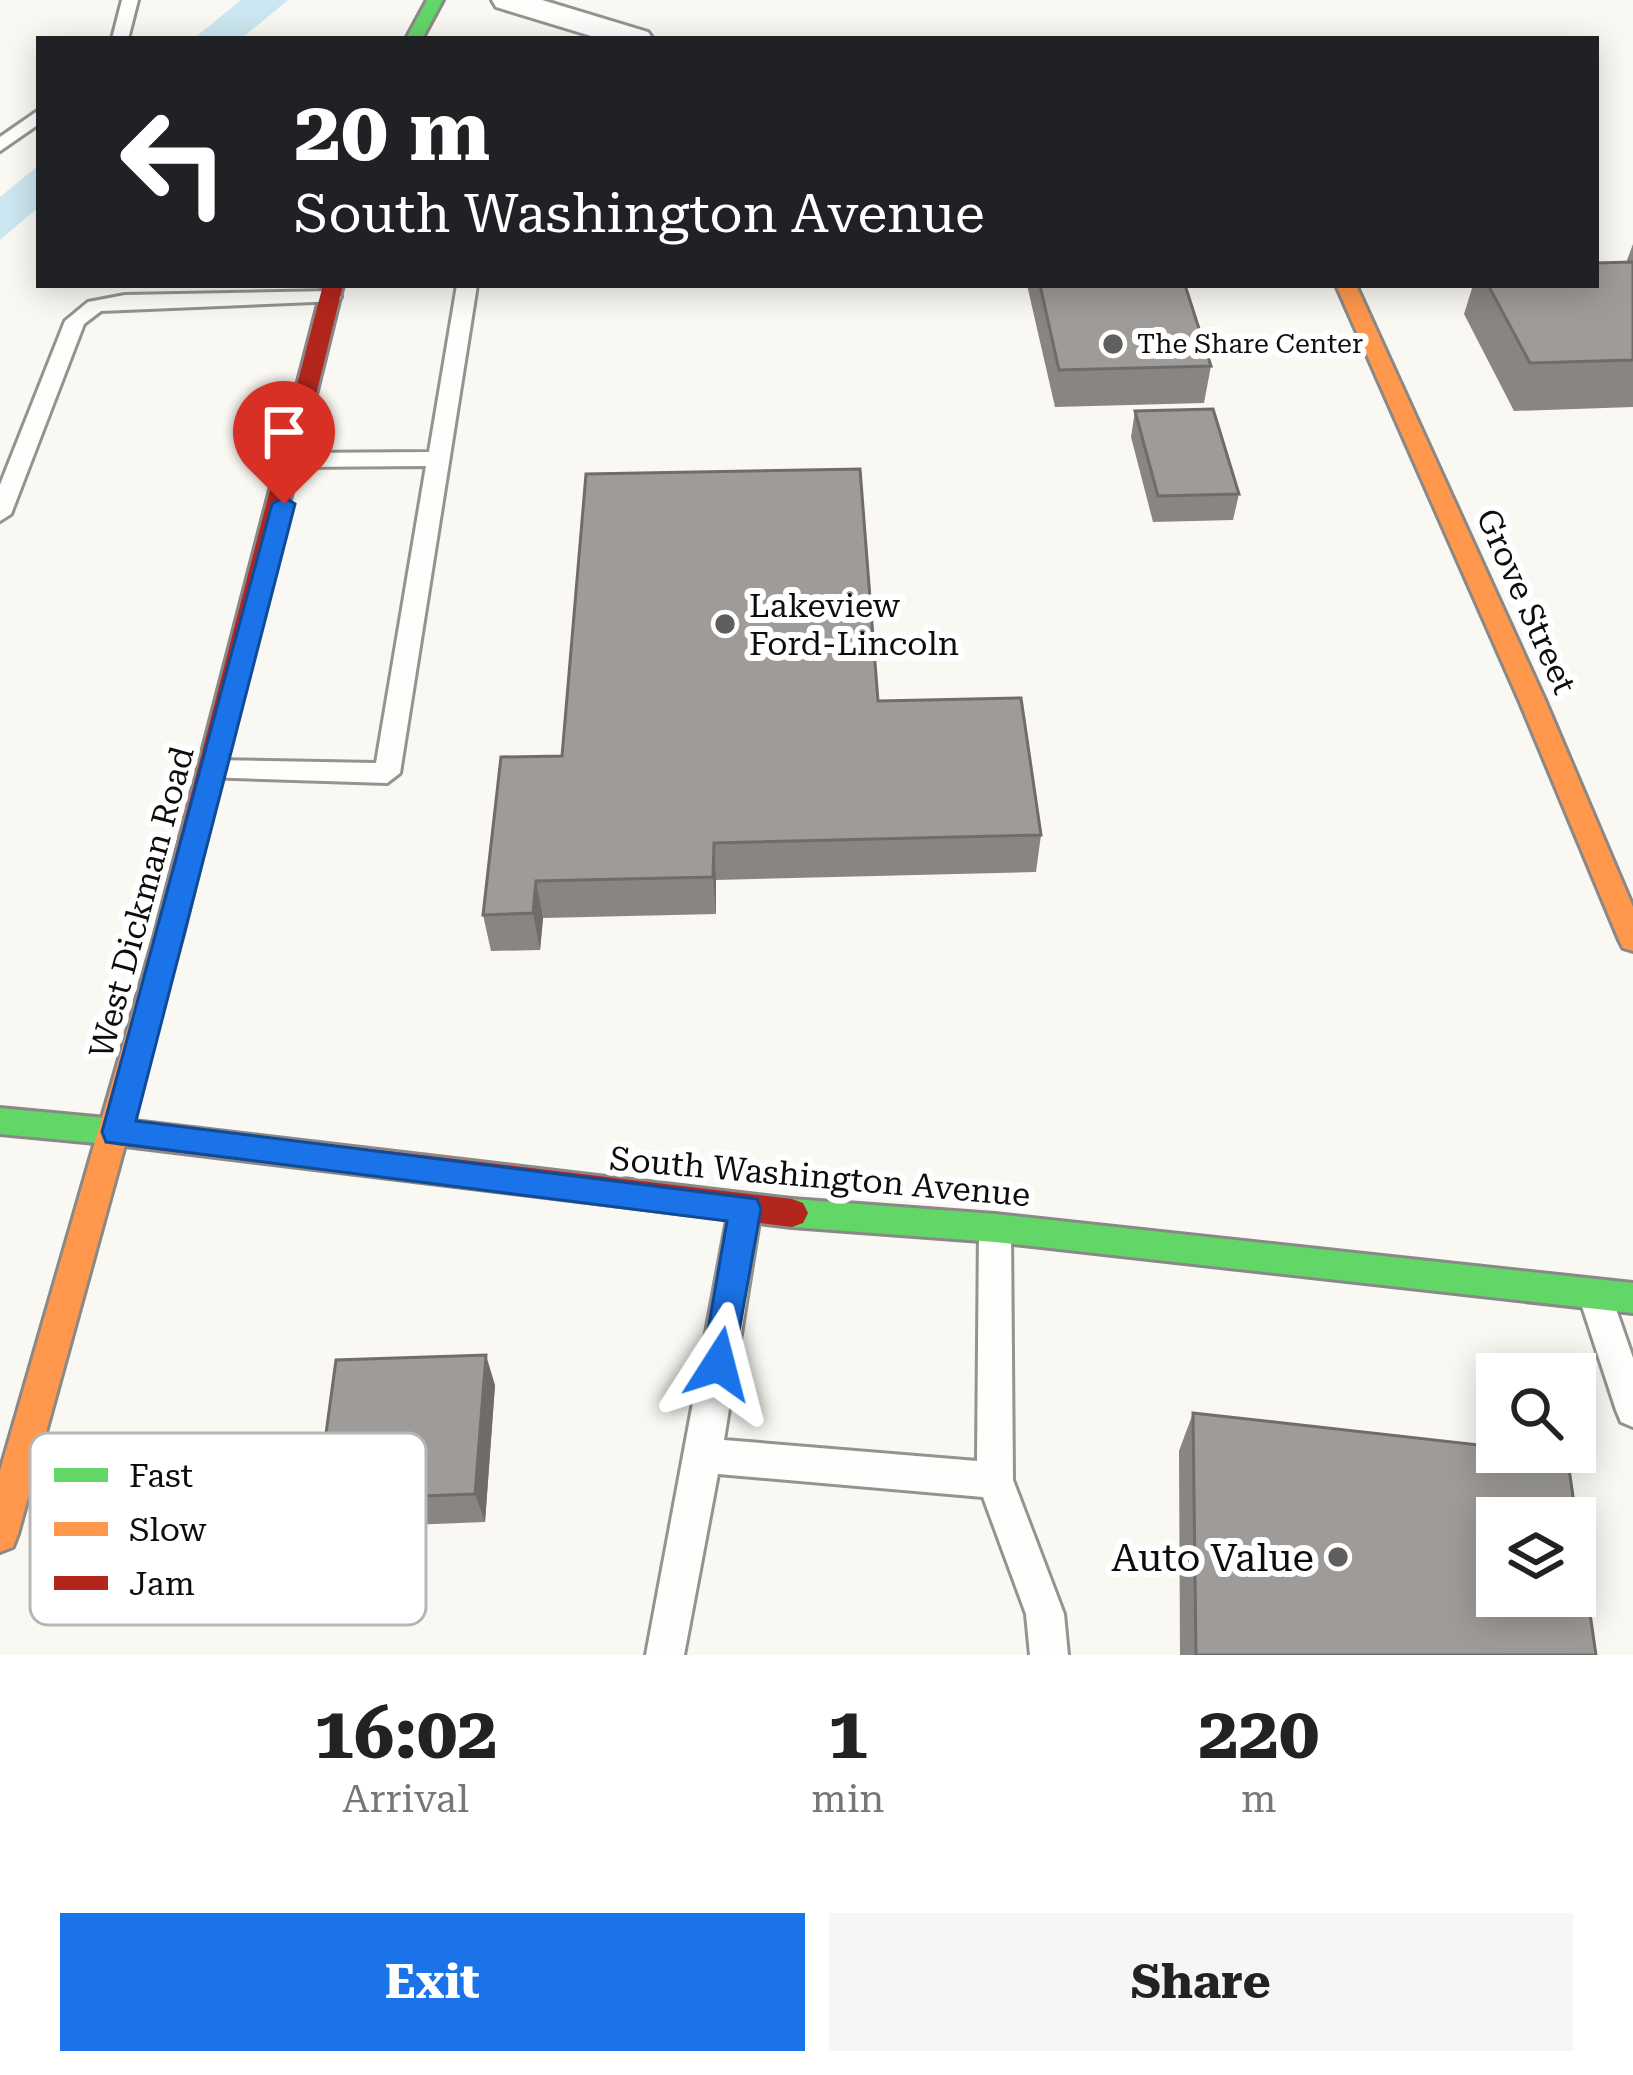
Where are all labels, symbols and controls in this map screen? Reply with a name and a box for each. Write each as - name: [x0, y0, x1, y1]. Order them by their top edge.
- text: 20 m: [294, 82, 490, 180]
- icon: left: [96, 84, 252, 240]
- text: South Washington Avenue: [294, 182, 985, 245]
- place label: The Share Center: [1137, 328, 1363, 360]
- marker: The Share Center: [1100, 331, 1126, 357]
- pin: [233, 381, 335, 504]
- icon: arrive: [251, 399, 317, 465]
- street label: Grove Street: [1468, 503, 1585, 700]
- place label: Lakeview Ford-Lincoln: [749, 586, 959, 663]
- marker: Lakeview Ford-Lincoln: [712, 611, 738, 637]
- street label: West Dickman Road: [81, 742, 202, 1062]
- street label: South Washington Avenue: [608, 1139, 1032, 1214]
- position arrow: [656, 1301, 782, 1427]
- map controls: [1476, 1353, 1596, 1617]
- button: search: [1476, 1353, 1596, 1473]
- legend: [30, 1433, 426, 1625]
- text: Fast: [129, 1456, 193, 1495]
- button: layers: [1476, 1497, 1596, 1617]
- text: Slow: [129, 1510, 207, 1549]
- place label: Auto Value: [1111, 1535, 1314, 1581]
- marker: Auto Value: [1325, 1544, 1351, 1570]
- text: Jam: [129, 1564, 195, 1603]
- text: 16:02: [314, 1691, 498, 1776]
- text: 1: [828, 1691, 868, 1776]
- text: 220: [1198, 1691, 1319, 1776]
- text: Arrival: [342, 1776, 469, 1822]
- text: min: [811, 1776, 885, 1822]
- text: m: [1241, 1776, 1277, 1822]
- button: Exit: [60, 1913, 805, 2051]
- button: Share: [829, 1913, 1573, 2051]

